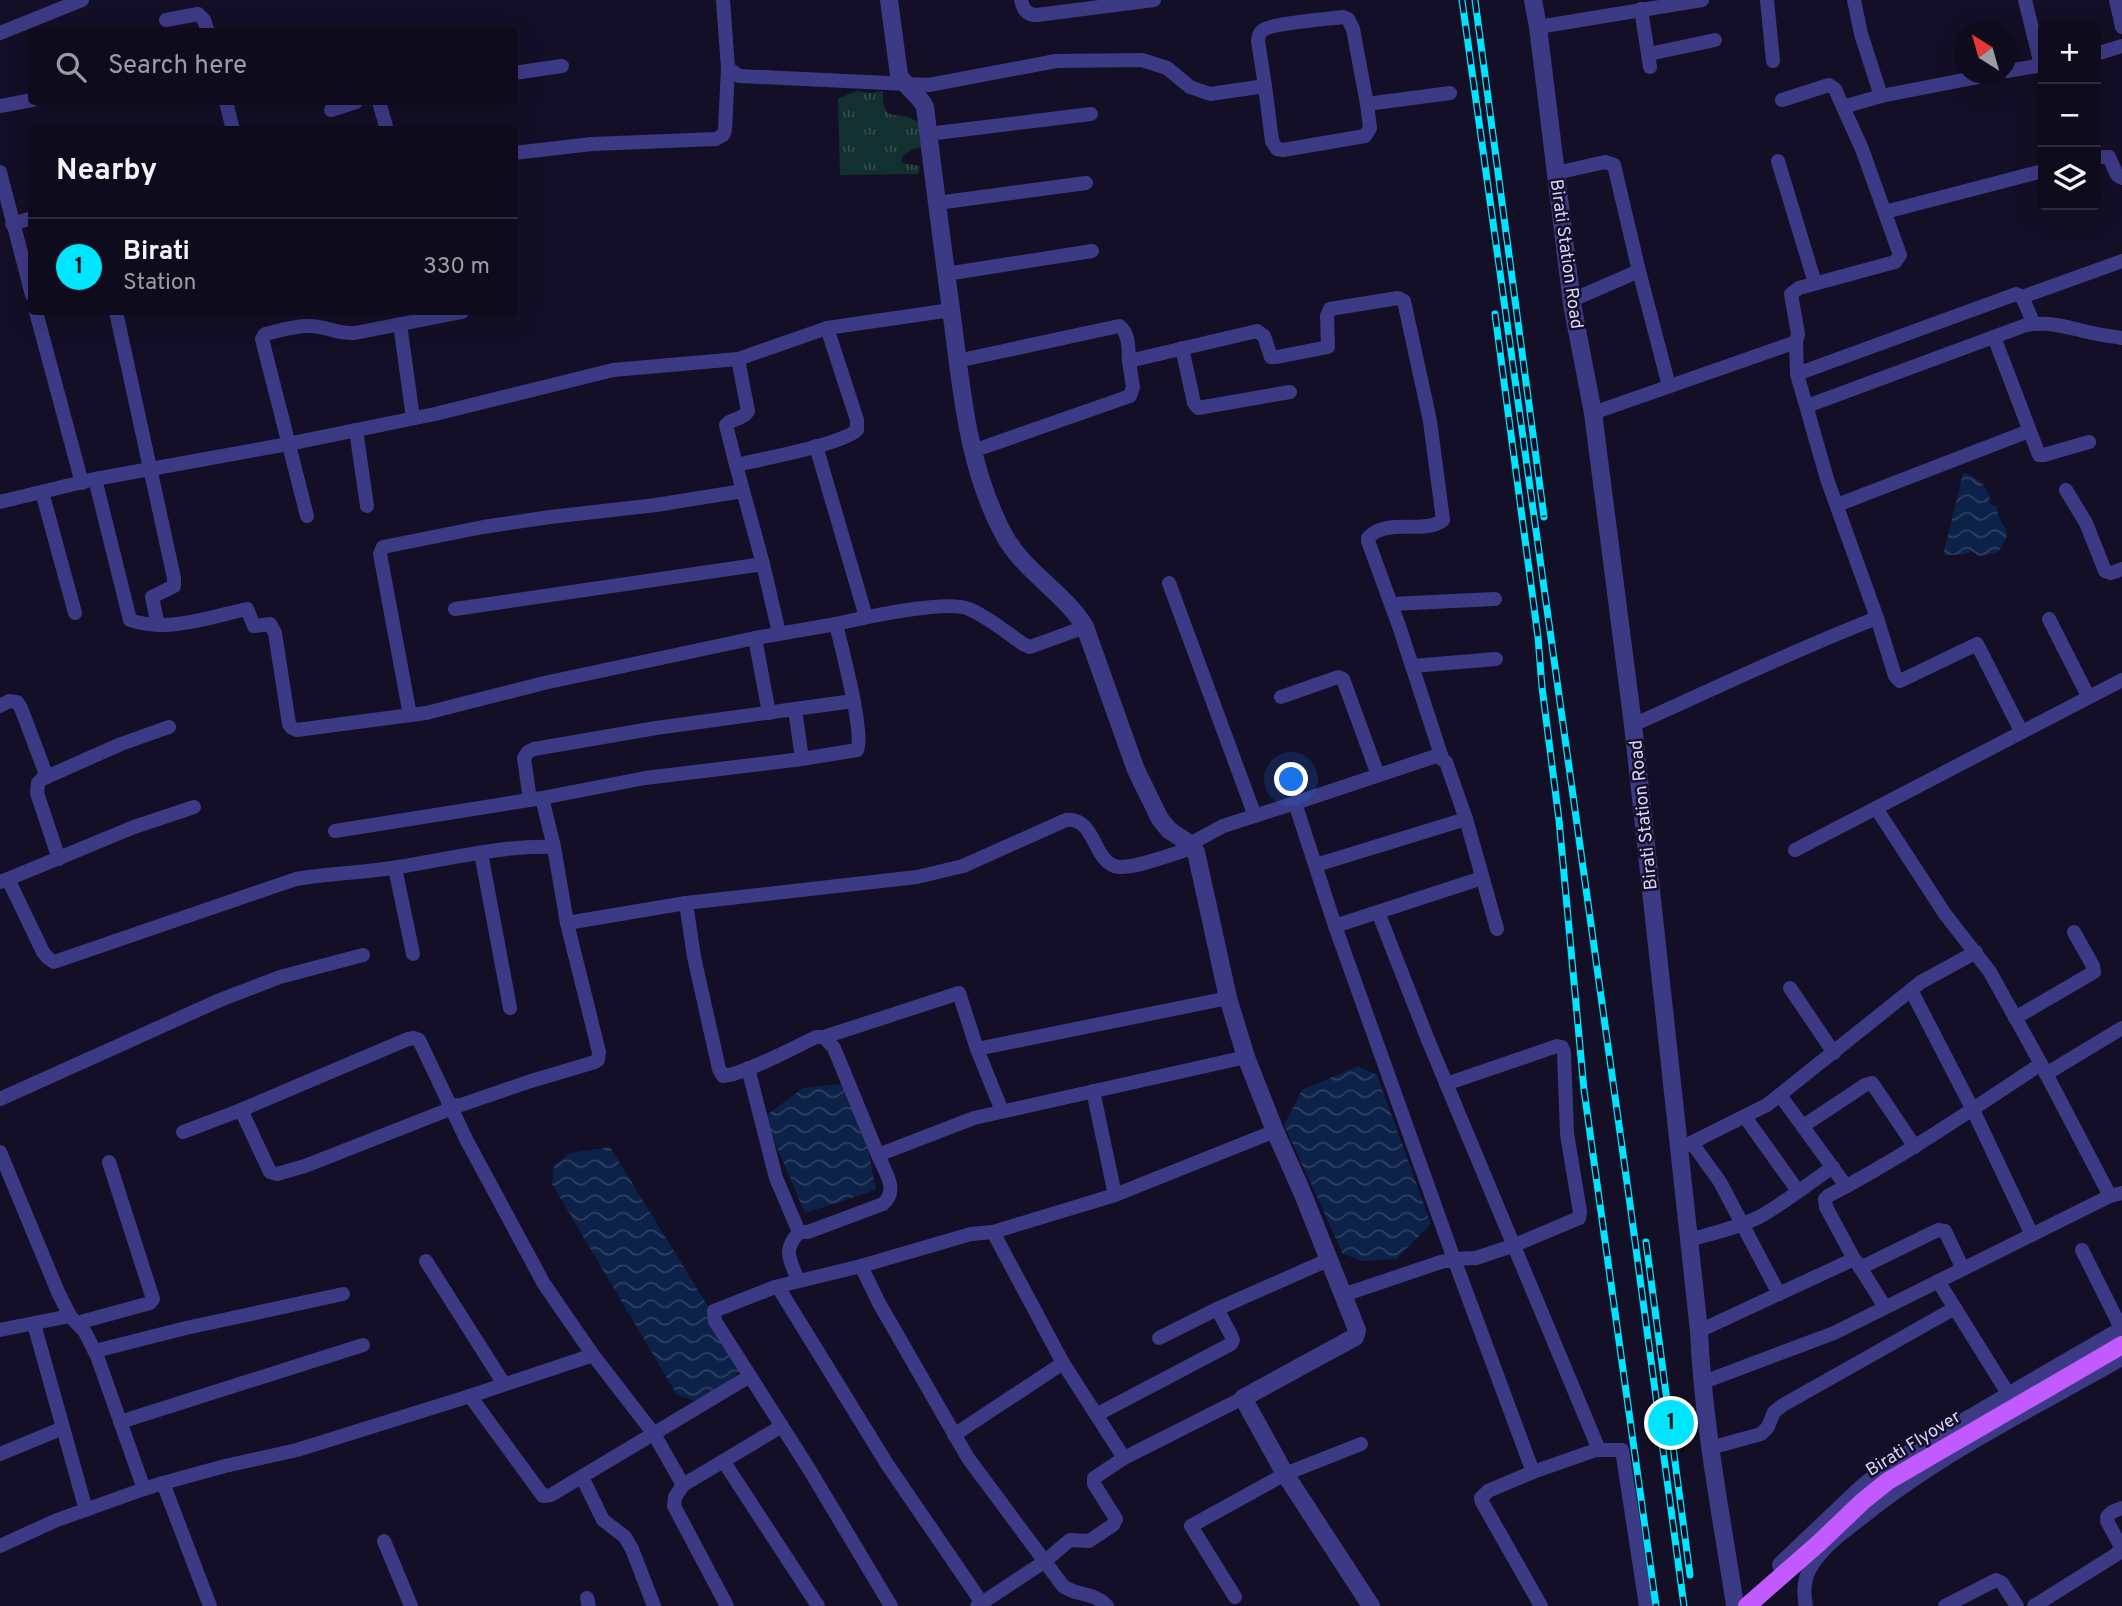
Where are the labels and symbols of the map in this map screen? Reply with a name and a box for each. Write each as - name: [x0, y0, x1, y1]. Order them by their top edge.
- north arrow: [1954, 21, 2017, 84]
- street label: Birati Station Road: [1544, 178, 1587, 331]
- street label: Birati Station Road: [1625, 739, 1664, 891]
- your location: [1274, 762, 1308, 796]
- pin: 1: [1648, 1397, 1694, 1449]
- street label: Birati Flyover: [1862, 1406, 1966, 1483]

